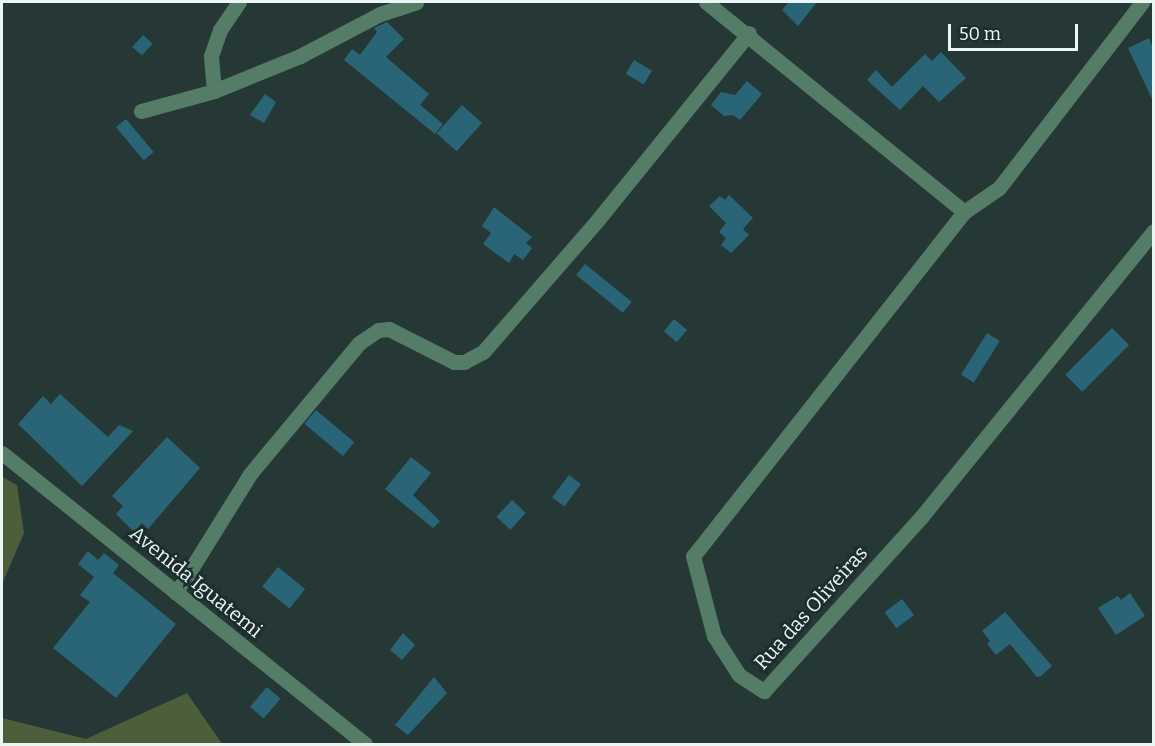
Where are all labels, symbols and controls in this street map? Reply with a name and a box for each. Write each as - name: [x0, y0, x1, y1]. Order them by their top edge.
- scale bar: [951, 12, 1082, 50]
- text: 50 m: [959, 23, 1001, 45]
- street label: Avenida Iguatemi: [125, 521, 267, 643]
- street label: Rua das Oliveiras: [749, 541, 873, 675]

